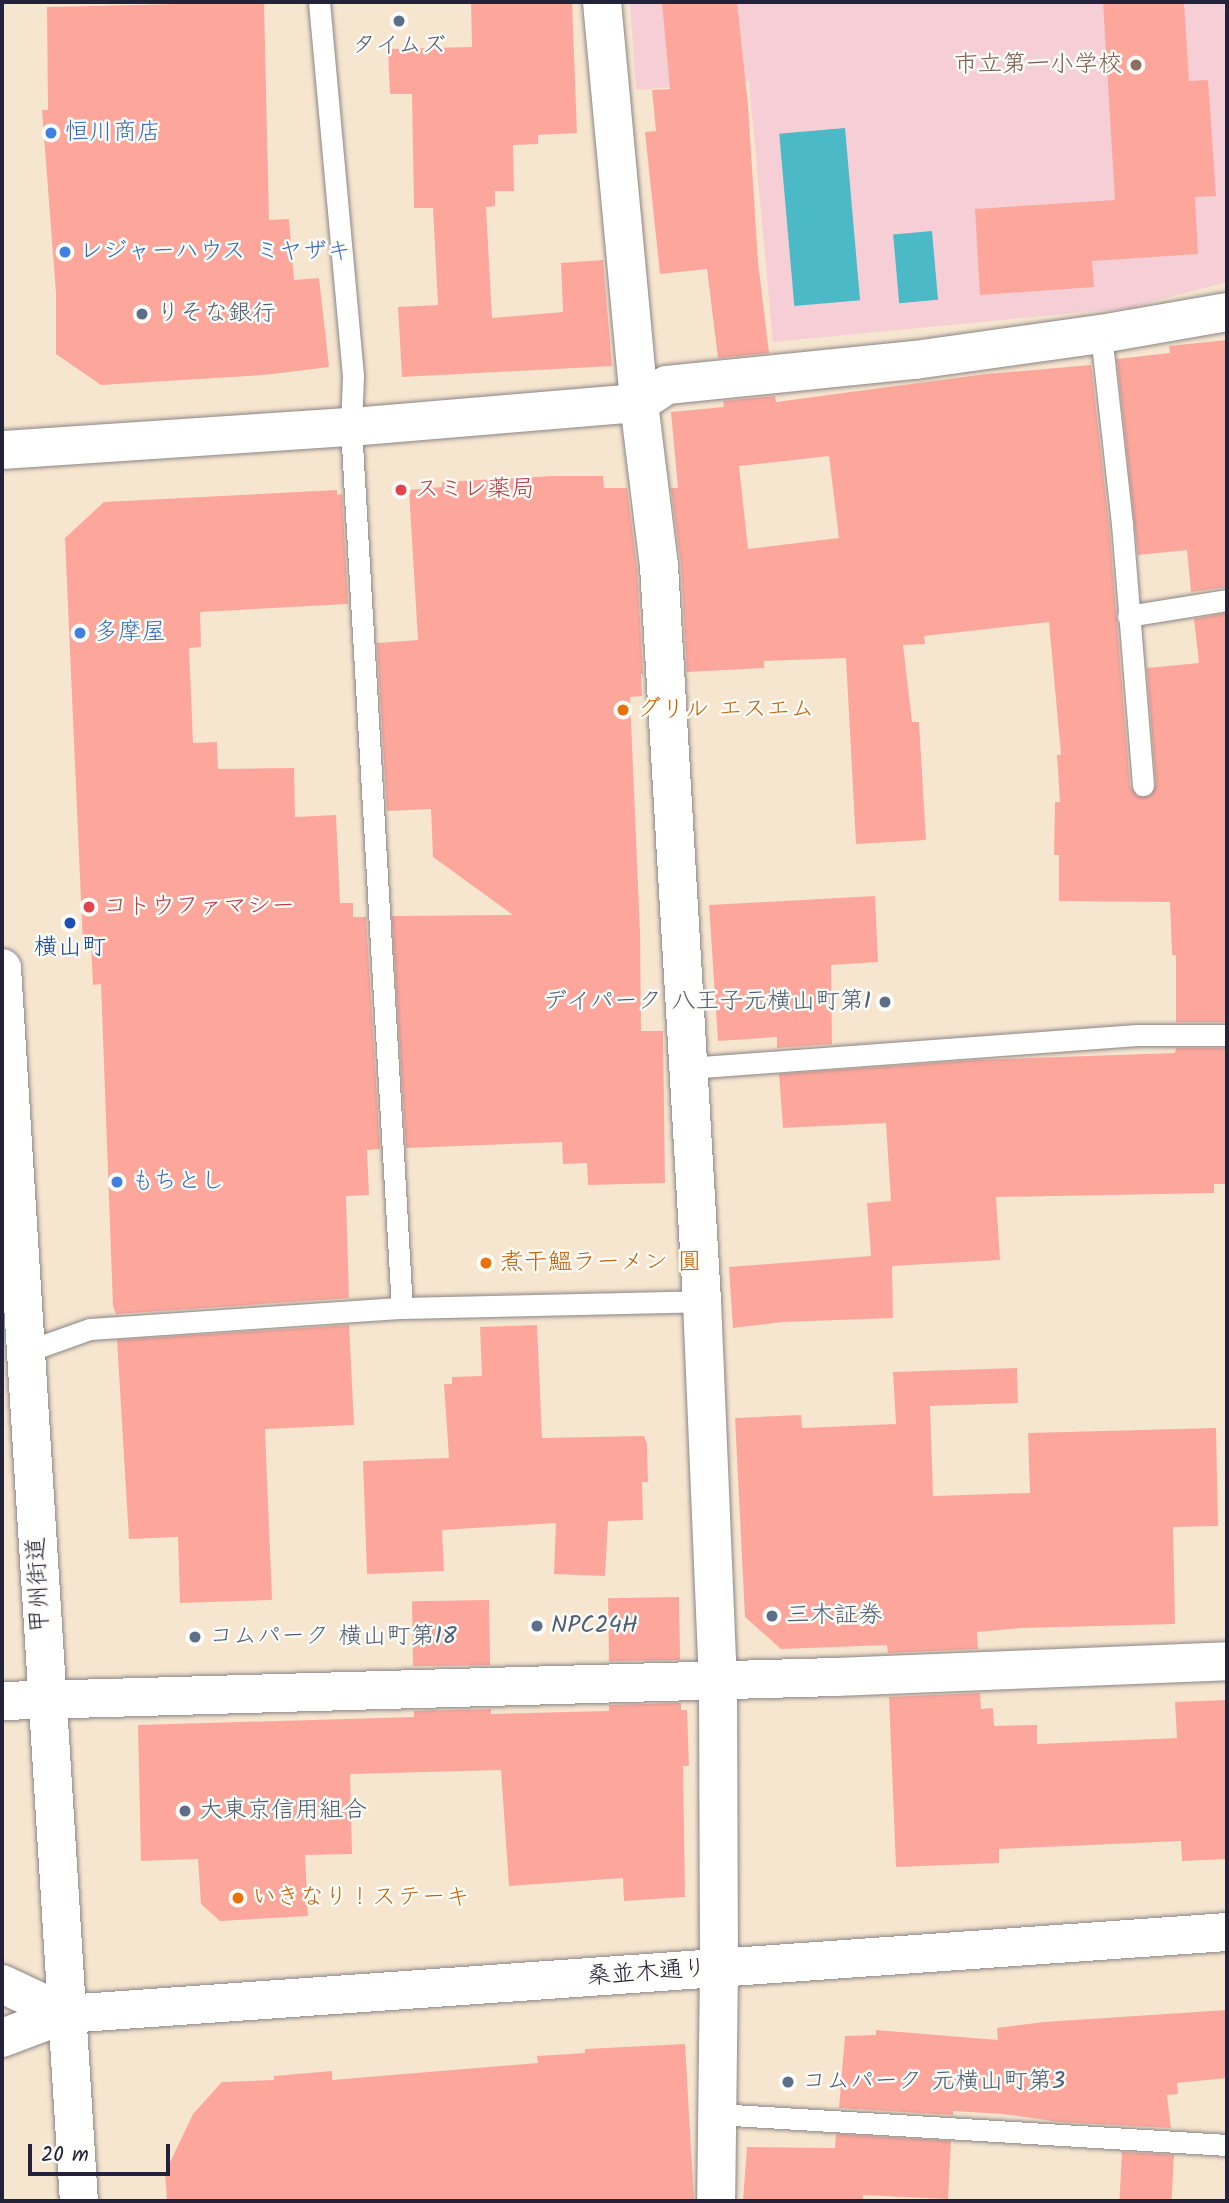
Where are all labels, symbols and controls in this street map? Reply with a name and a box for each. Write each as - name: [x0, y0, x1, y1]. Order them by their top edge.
- marker: タイムズ: [391, 13, 407, 29]
- place label: タイムズ: [351, 32, 447, 60]
- place label: 市立第一小学校: [954, 51, 1122, 79]
- marker: 市立第一小学校: [1128, 57, 1144, 73]
- place label: 恒川商店: [65, 119, 161, 147]
- marker: 恒川商店: [43, 125, 59, 141]
- place label: レジャーハウス ミヤザキ: [79, 238, 353, 266]
- marker: レジャーハウス ミヤザキ: [57, 244, 73, 260]
- place label: りそな銀行: [156, 300, 276, 328]
- marker: りそな銀行: [134, 306, 150, 322]
- place label: スミレ薬局: [415, 476, 535, 504]
- marker: スミレ薬局: [393, 482, 409, 498]
- place label: 多摩屋: [94, 619, 166, 647]
- marker: 多摩屋: [72, 625, 88, 641]
- place label: グリル エスエム: [637, 696, 815, 724]
- marker: グリル エスエム: [615, 702, 631, 718]
- place label: コトウファマシー: [103, 893, 295, 921]
- marker: コトウファマシー: [81, 899, 97, 915]
- marker: 横山町: [62, 915, 78, 931]
- place label: 横山町: [34, 934, 106, 962]
- place label: デイパーク 八王子元横山町第1: [542, 988, 871, 1016]
- marker: デイパーク 八王子元横山町第1: [877, 994, 893, 1010]
- place label: もちとし: [131, 1168, 227, 1196]
- marker: もちとし: [109, 1174, 125, 1190]
- place label: 煮干鰮ラーメン 圓: [500, 1249, 702, 1277]
- marker: 煮干鰮ラーメン 圓: [478, 1255, 494, 1271]
- street label: 甲州街道: [22, 1536, 56, 1634]
- place label: 三木証券: [786, 1602, 882, 1630]
- marker: 三木証券: [764, 1608, 780, 1624]
- place label: NPC24H: [551, 1612, 638, 1640]
- marker: NPC24H: [529, 1618, 545, 1634]
- place label: コムパーク 横山町第18: [209, 1623, 457, 1651]
- marker: コムパーク 横山町第18: [187, 1629, 203, 1645]
- place label: 大東京信用組合: [199, 1797, 367, 1825]
- marker: 大東京信用組合: [177, 1803, 193, 1819]
- place label: いきなり！ステーキ: [252, 1884, 468, 1912]
- marker: いきなり！ステーキ: [230, 1890, 246, 1906]
- street label: 桑並木通り: [586, 1954, 708, 1992]
- place label: コムパーク 元横山町第3: [802, 2068, 1065, 2096]
- marker: コムパーク 元横山町第3: [780, 2074, 796, 2090]
- scale bar: [32, 2130, 173, 2174]
- text: 20 m: [41, 2139, 89, 2172]

